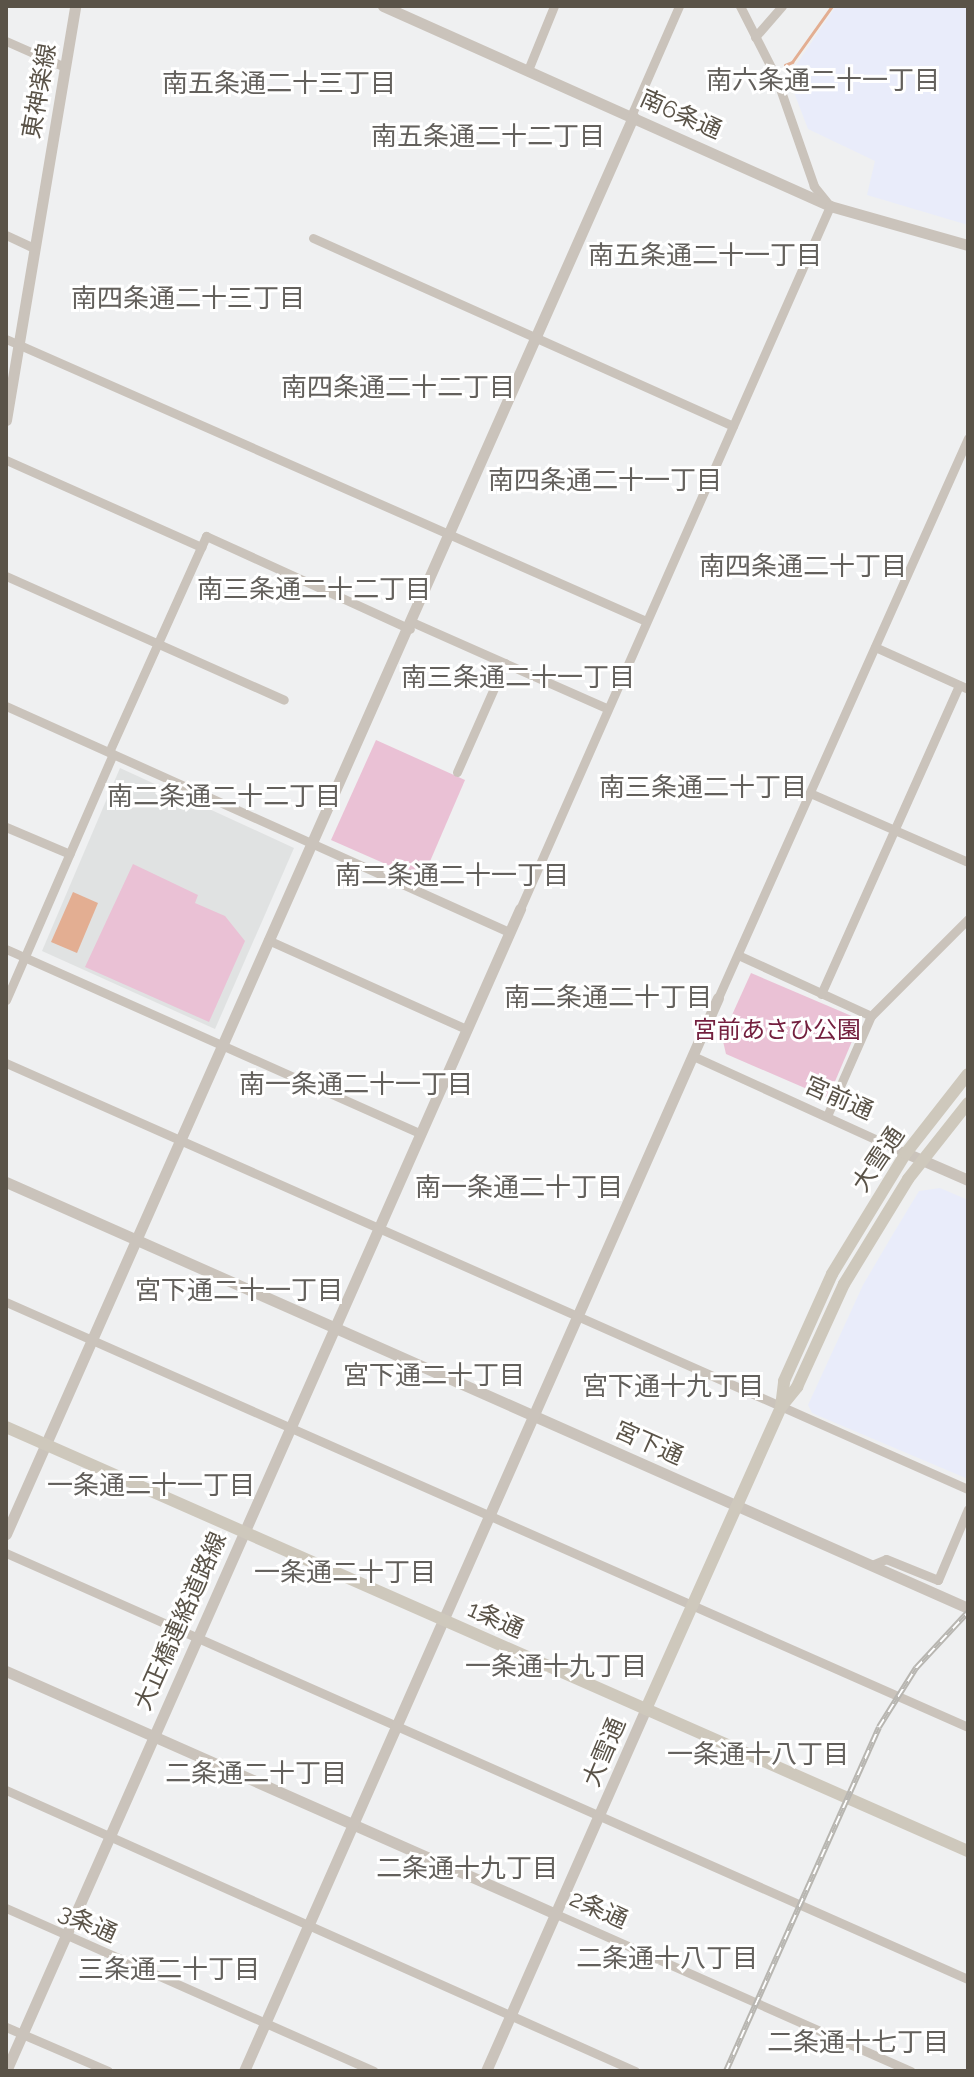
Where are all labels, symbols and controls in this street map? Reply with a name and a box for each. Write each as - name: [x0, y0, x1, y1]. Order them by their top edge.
- street label: 東神楽線: [16, 41, 62, 141]
- district label: 南六条通二十一丁目: [706, 65, 940, 97]
- district label: 南五条通二十三丁目: [162, 68, 396, 100]
- street label: 南6条通: [636, 83, 726, 145]
- district label: 南五条通二十二丁目: [371, 121, 605, 153]
- district label: 南五条通二十一丁目: [588, 240, 822, 272]
- district label: 南四条通二十三丁目: [71, 283, 305, 315]
- district label: 南四条通二十二丁目: [281, 372, 515, 404]
- district label: 南四条通二十一丁目: [488, 465, 722, 497]
- district label: 南四条通二十丁目: [699, 551, 907, 583]
- district label: 南三条通二十二丁目: [197, 574, 431, 606]
- district label: 南三条通二十一丁目: [401, 662, 635, 694]
- district label: 南三条通二十丁目: [599, 772, 807, 804]
- district label: 南二条通二十二丁目: [107, 781, 341, 813]
- district label: 南二条通二十一丁目: [335, 860, 569, 892]
- district label: 南二条通二十丁目: [504, 982, 712, 1014]
- park label: 宮前あさひ公園: [693, 1016, 861, 1044]
- district label: 南一条通二十一丁目: [239, 1069, 473, 1101]
- street label: 宮前通: [800, 1070, 878, 1126]
- street label: 大雪通: [846, 1121, 910, 1197]
- district label: 南一条通二十丁目: [415, 1172, 623, 1204]
- district label: 宮下通二十一丁目: [135, 1275, 343, 1307]
- district label: 宮下通二十丁目: [343, 1360, 525, 1392]
- district label: 宮下通十九丁目: [582, 1371, 764, 1403]
- street label: 宮下通: [610, 1415, 688, 1471]
- district label: 一条通二十一丁目: [47, 1470, 255, 1502]
- street label: 大正橋連絡道路線: [128, 1527, 232, 1715]
- district label: 一条通二十丁目: [254, 1557, 436, 1589]
- street label: 1条通: [464, 1594, 528, 1644]
- district label: 一条通十九丁目: [465, 1651, 647, 1683]
- street label: 大雪通: [577, 1713, 631, 1791]
- district label: 一条通十八丁目: [667, 1739, 849, 1771]
- district label: 二条通二十丁目: [165, 1758, 347, 1790]
- district label: 二条通十九丁目: [376, 1853, 558, 1885]
- street label: 2条通: [566, 1884, 632, 1934]
- street label: 3条通: [54, 1897, 122, 1949]
- district label: 二条通十八丁目: [576, 1943, 758, 1975]
- district label: 三条通二十丁目: [78, 1954, 260, 1986]
- district label: 二条通十七丁目: [767, 2027, 949, 2059]

